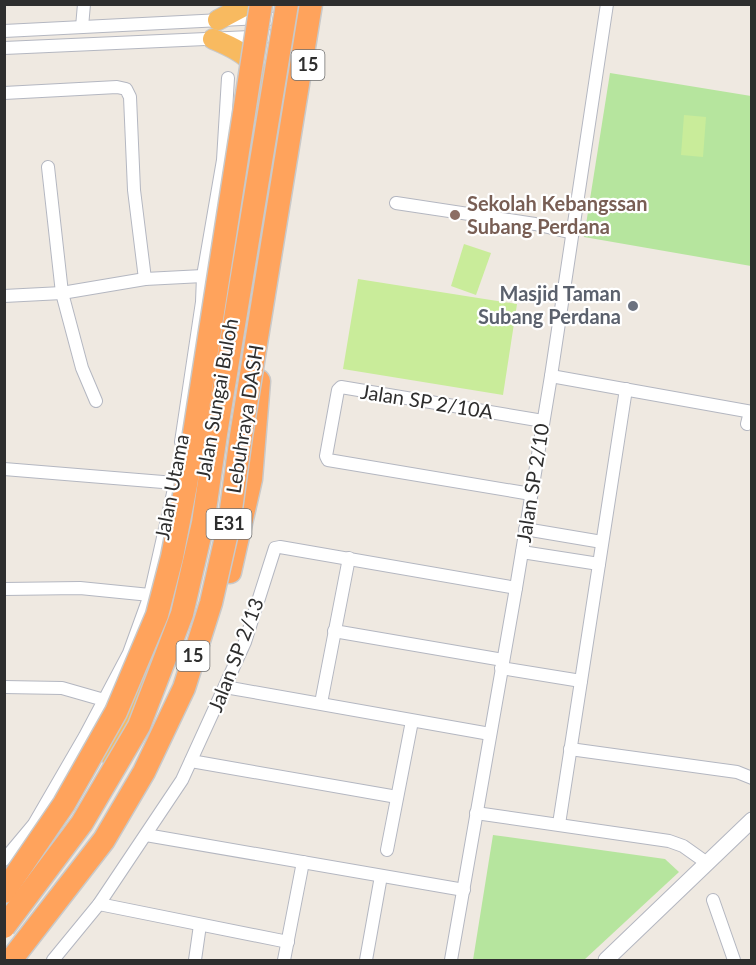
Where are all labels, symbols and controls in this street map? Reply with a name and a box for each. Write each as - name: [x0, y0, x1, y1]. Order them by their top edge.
- road number: 15: [292, 50, 324, 80]
- place label: Sekolah Kebangssan Subang Perdana: [467, 191, 648, 238]
- marker: Sekolah Kebangssan Subang Perdana: [448, 208, 462, 222]
- place label: Masjid Taman Subang Perdana: [478, 281, 621, 328]
- marker: Masjid Taman Subang Perdana: [626, 299, 640, 313]
- street label: Jalan Sungai Buloh: [190, 316, 242, 481]
- street label: Lebuhraya DASH: [220, 343, 268, 495]
- street label: Jalan SP 2/10A: [359, 379, 496, 423]
- street label: Jalan SP 2/10: [511, 422, 553, 544]
- street label: Jalan Utama: [149, 432, 193, 542]
- road number: E31: [206, 509, 252, 539]
- street label: Jalan SP 2/13: [202, 594, 268, 715]
- road number: 15: [176, 641, 210, 671]

